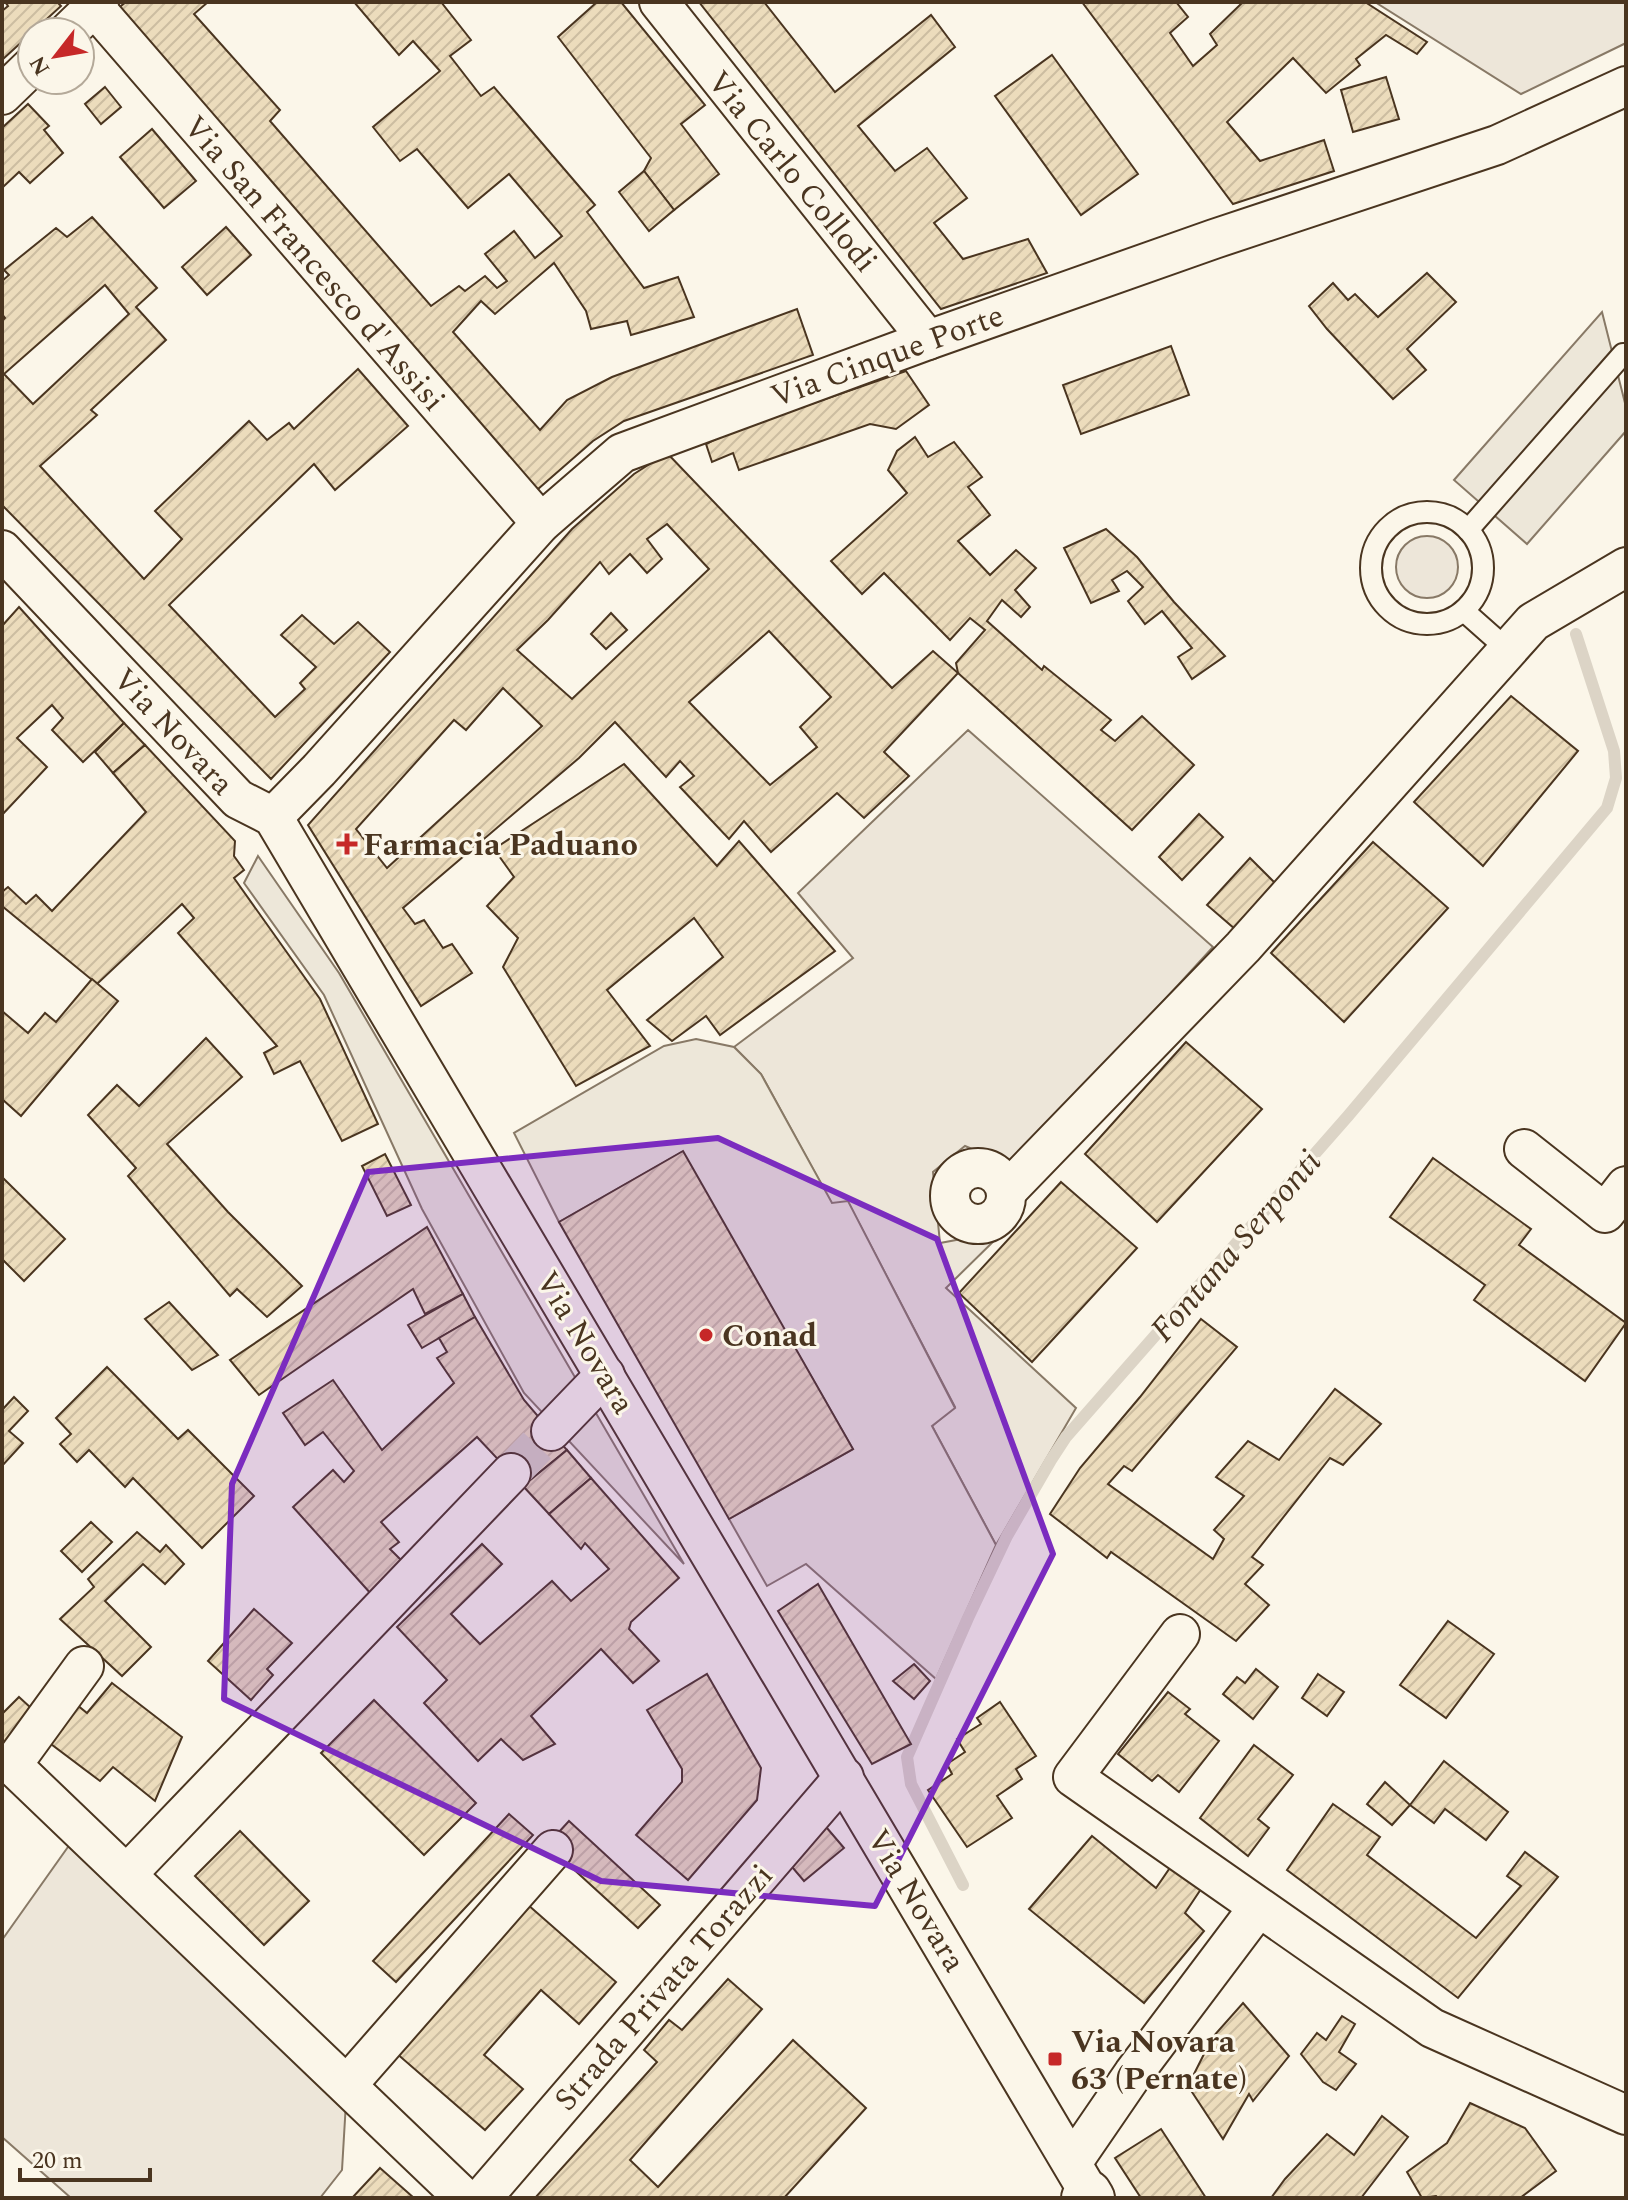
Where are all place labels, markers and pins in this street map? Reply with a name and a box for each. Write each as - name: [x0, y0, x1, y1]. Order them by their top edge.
- place label: Farmacia Paduano: [363, 821, 638, 870]
- marker: Farmacia Paduano: [338, 835, 356, 853]
- place label: Conad: [722, 1312, 817, 1361]
- marker: Conad: [697, 1326, 715, 1344]
- place label: Via Novara 63 (Pernate): [1071, 2018, 1247, 2104]
- marker: Via Novara 63 (Pernate): [1046, 2050, 1064, 2068]

